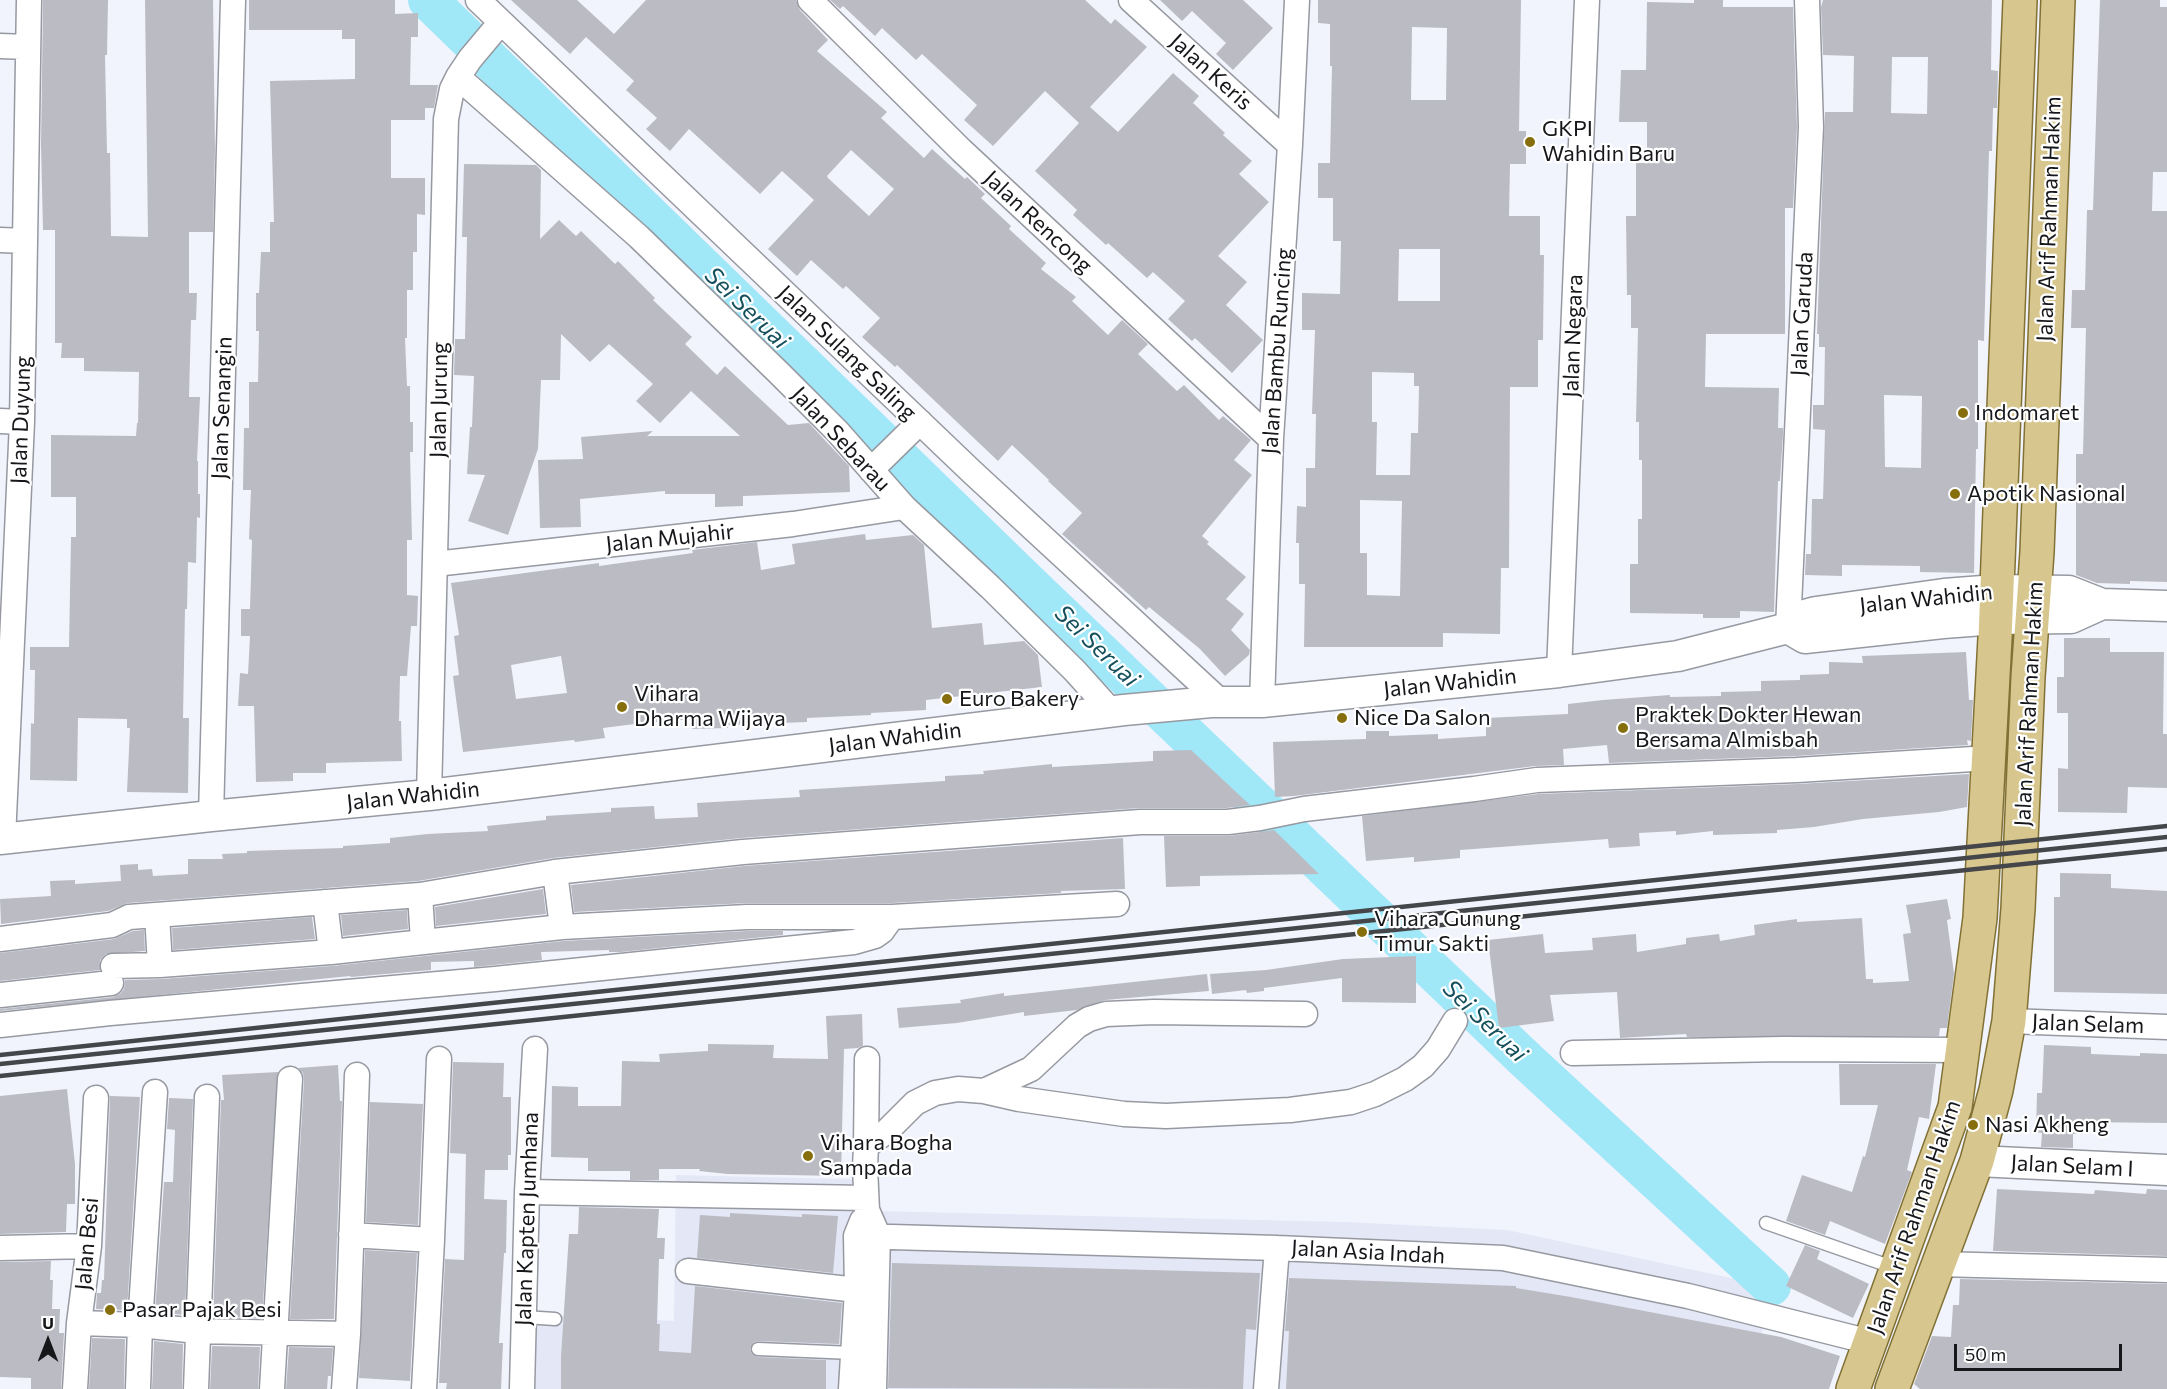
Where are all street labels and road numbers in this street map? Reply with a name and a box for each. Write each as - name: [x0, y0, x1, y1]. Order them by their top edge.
- street label: Jalan Keris: [1164, 28, 1258, 116]
- street label: Jalan Arif Rahman Hakim: [2032, 96, 2066, 342]
- street label: Jalan Rencong: [978, 165, 1098, 279]
- street label: Jalan Bambu Runcing: [1257, 247, 1297, 455]
- street label: Jalan Garuda: [1786, 251, 1818, 377]
- street label: Jalan Negara: [1558, 274, 1588, 398]
- street label: Jalan Sulang Saling: [772, 280, 922, 426]
- street label: Jalan Senangin: [206, 336, 238, 480]
- street label: Jalan Jurung: [425, 342, 453, 458]
- street label: Jalan Duyung: [6, 355, 36, 485]
- street label: Jalan Sebarau: [786, 381, 896, 497]
- street label: Jalan Mujahir: [604, 518, 736, 558]
- street label: Jalan Wahidin: [1858, 579, 1994, 619]
- street label: Jalan Arif Rahman Hakim: [2009, 581, 2049, 827]
- street label: Jalan Wahidin: [1382, 663, 1518, 703]
- street label: Jalan Wahidin: [827, 717, 963, 759]
- street label: Jalan Wahidin: [345, 776, 481, 816]
- street label: Jalan Selam: [2031, 1009, 2145, 1039]
- street label: Jalan Arif Rahman Hakim: [1862, 1097, 1966, 1337]
- street label: Jalan Kapten Jumhana: [510, 1111, 544, 1327]
- street label: Jalan Selam I: [2010, 1150, 2134, 1182]
- street label: Jalan Besi: [70, 1196, 104, 1292]
- street label: Jalan Asia Indah: [1290, 1235, 1446, 1269]

